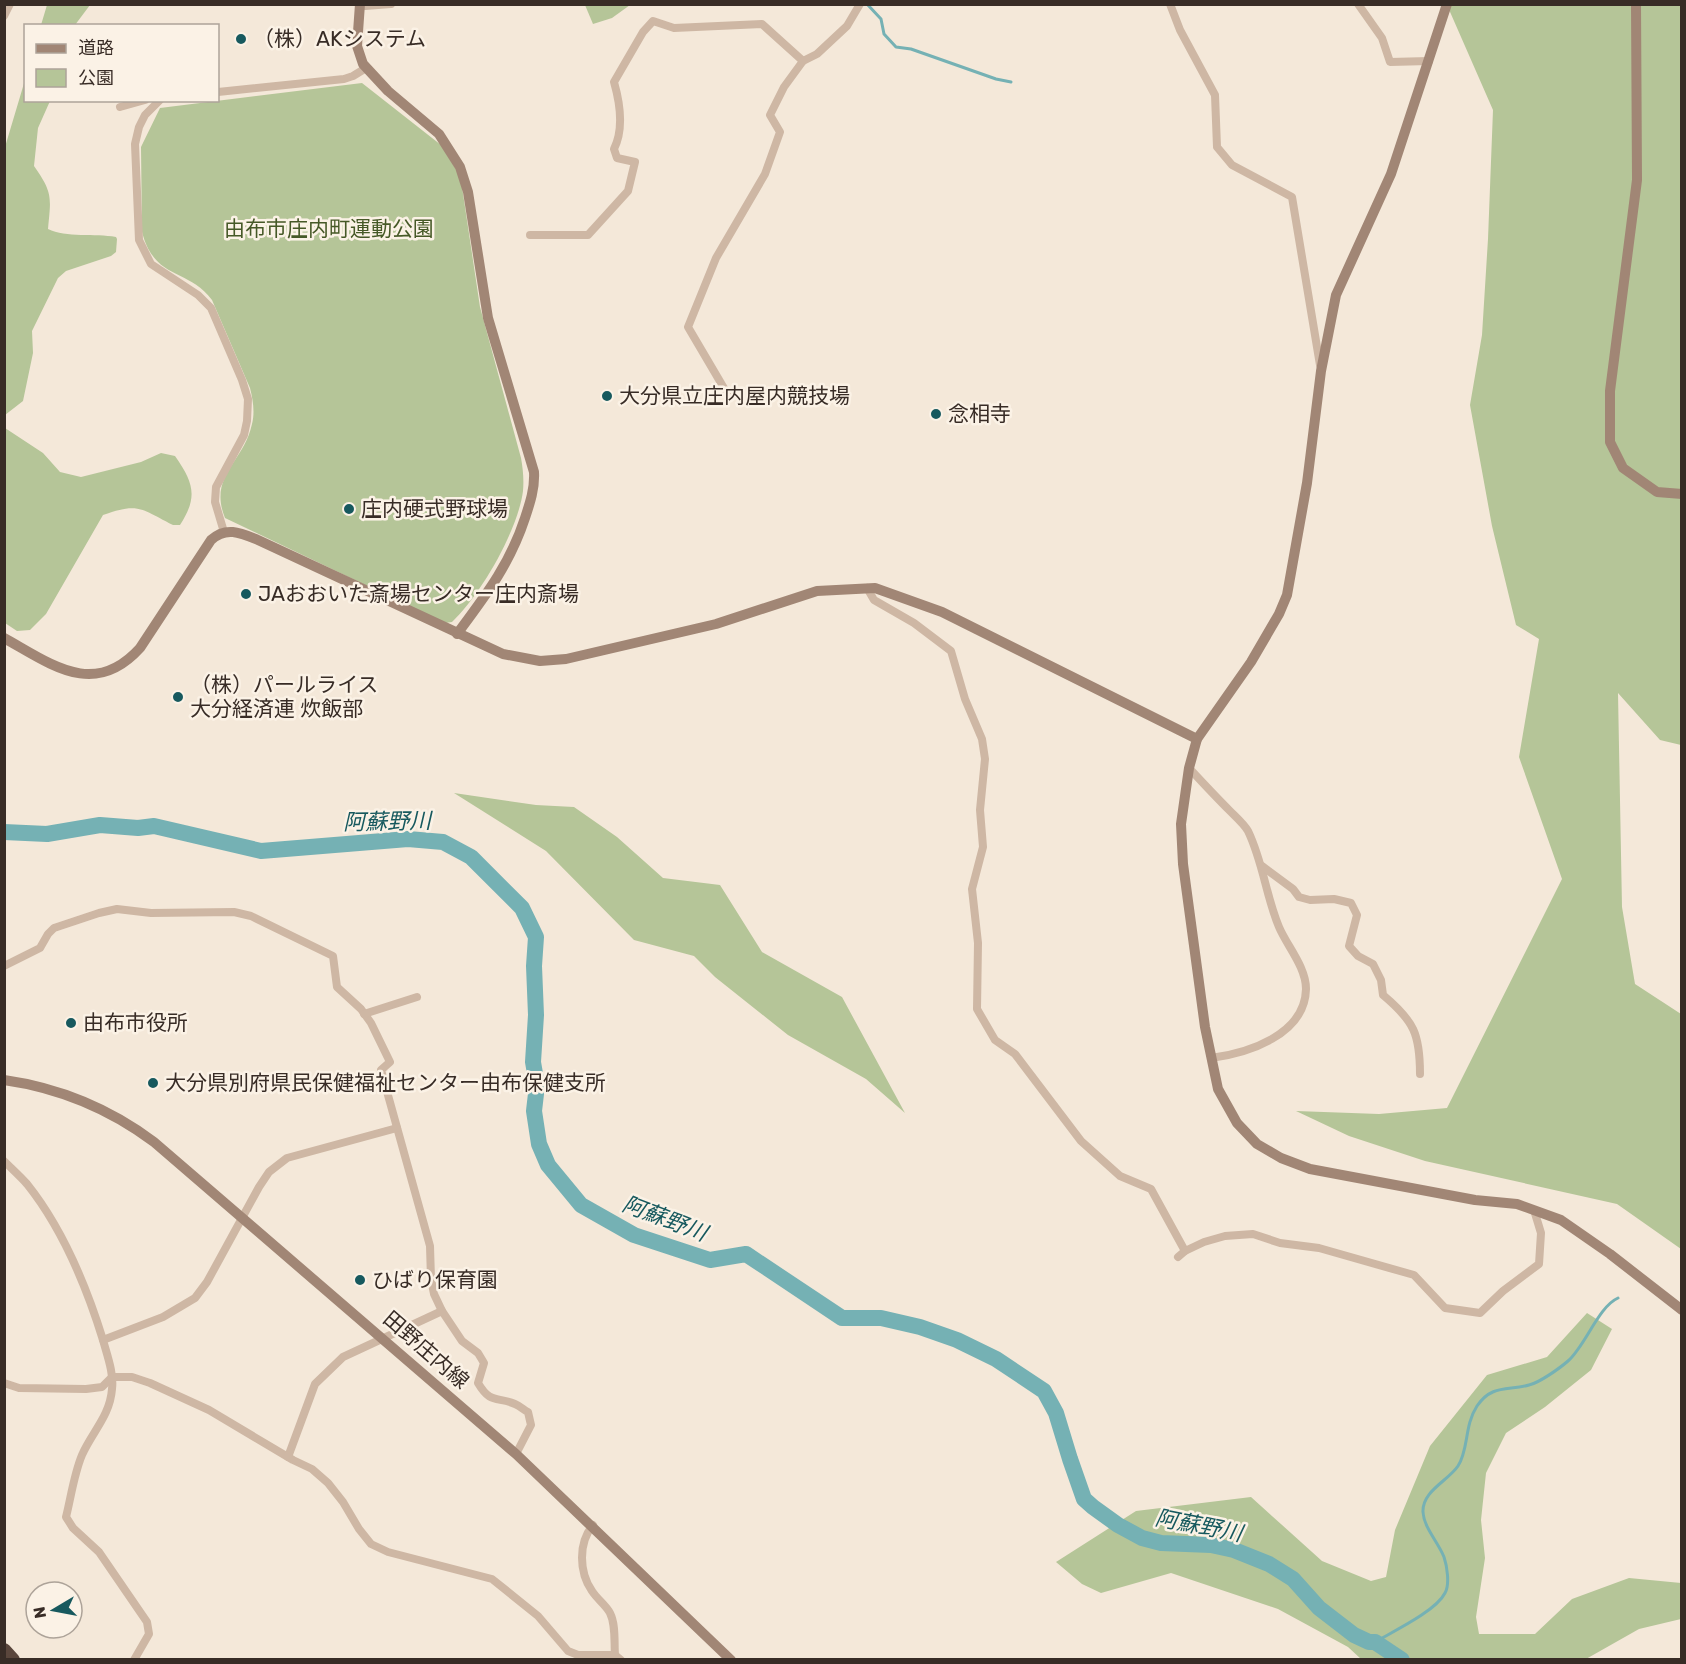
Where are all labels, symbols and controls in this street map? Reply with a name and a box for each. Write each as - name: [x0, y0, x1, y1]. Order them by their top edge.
- legend: [24, 24, 219, 102]
- place label: （株）AKシステム: [253, 26, 426, 51]
- marker: （株）AKシステム: [234, 32, 248, 46]
- text: 道路: [78, 37, 114, 59]
- text: 公園: [78, 67, 114, 89]
- park label: 由布市庄内町運動公園: [224, 216, 434, 241]
- place label: 大分県立庄内屋内競技場: [619, 383, 850, 408]
- marker: 大分県立庄内屋内競技場: [600, 389, 614, 403]
- place label: 念相寺: [948, 401, 1011, 426]
- marker: 念相寺: [929, 407, 943, 421]
- place label: 庄内硬式野球場: [361, 496, 508, 521]
- marker: 庄内硬式野球場: [342, 502, 356, 516]
- place label: JAおおいた斎場センター庄内斎場: [258, 581, 579, 606]
- marker: JAおおいた斎場センター庄内斎場: [239, 587, 253, 601]
- place label: （株）パールライス 大分経済連 炊飯部: [190, 672, 378, 721]
- marker: （株）パールライス 大分経済連 炊飯部: [171, 690, 185, 704]
- water label: 阿蘇野川: [343, 807, 433, 836]
- place label: 由布市役所: [83, 1010, 188, 1035]
- marker: 由布市役所: [64, 1016, 78, 1030]
- place label: 大分県別府県民保健福祉センター由布保健支所: [165, 1070, 606, 1095]
- marker: 大分県別府県民保健福祉センター由布保健支所: [146, 1076, 160, 1090]
- water label: 阿蘇野川: [619, 1190, 713, 1248]
- place label: ひばり保育園: [372, 1267, 498, 1292]
- marker: ひばり保育園: [353, 1273, 367, 1287]
- street label: 田野庄内線: [379, 1306, 474, 1393]
- water label: 阿蘇野川: [1153, 1504, 1247, 1548]
- north arrow: [24, 1580, 84, 1640]
- text: N: [29, 1605, 50, 1620]

